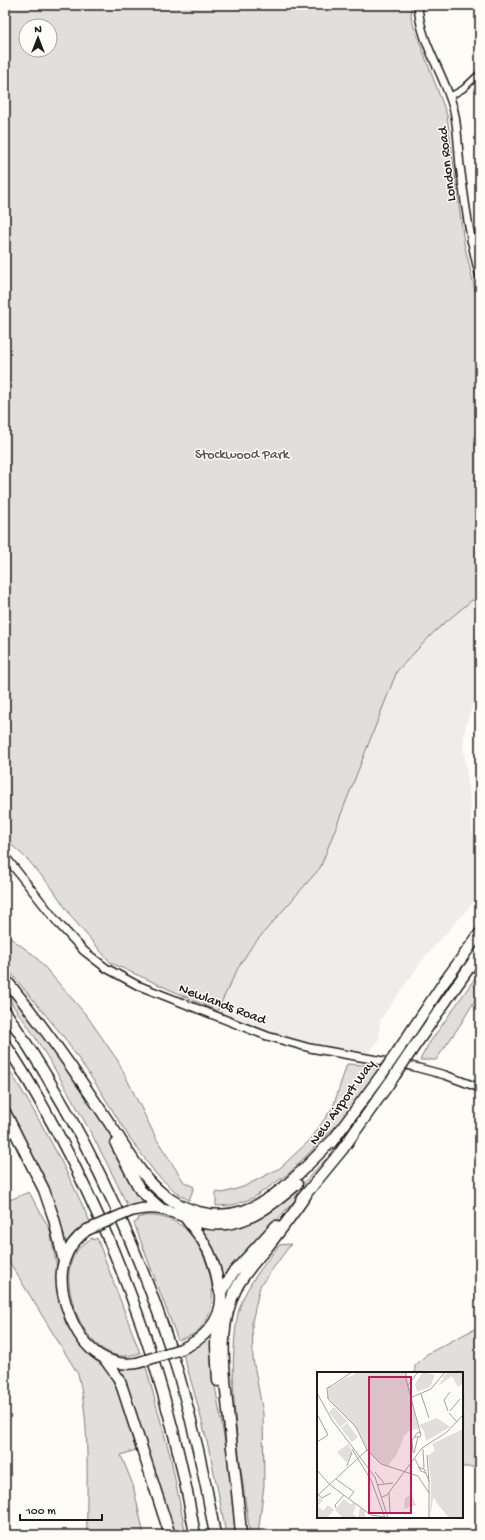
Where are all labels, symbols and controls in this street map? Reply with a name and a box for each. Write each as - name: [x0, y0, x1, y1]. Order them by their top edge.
- north arrow: [18, 18, 58, 58]
- text: N: [34, 24, 42, 36]
- street label: London Road: [435, 124, 461, 202]
- park label: Stockwood Park: [195, 447, 291, 464]
- street label: Newlands Road: [176, 981, 270, 1030]
- street label: New Airport Way: [306, 1057, 380, 1149]
- inset map: [317, 1372, 463, 1518]
- scale bar: [20, 1496, 102, 1522]
- text: 100 m: [25, 1505, 56, 1519]

